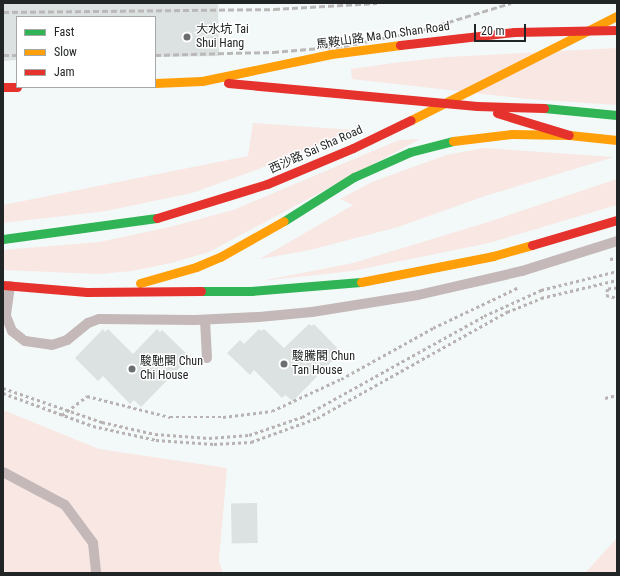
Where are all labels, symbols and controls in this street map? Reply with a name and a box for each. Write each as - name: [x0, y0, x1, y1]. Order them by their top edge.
- legend: [16, 16, 156, 88]
- scale bar: [476, 16, 528, 42]
- street label: 馬鞍山路 Ma On Shan Road: [315, 20, 451, 52]
- place label: 大水坑 Tai Shui Hang: [196, 23, 249, 51]
- text: 20 m: [481, 24, 505, 38]
- text: Fast: [54, 25, 74, 39]
- marker: 大水坑 Tai Shui Hang: [181, 31, 193, 43]
- text: Slow: [54, 45, 77, 59]
- text: Jam: [54, 65, 75, 79]
- street label: 西沙路 Sai Sha Road: [267, 123, 365, 177]
- place label: 駿騰閣 Chun Tan House: [292, 350, 355, 378]
- place label: 駿馳閣 Chun Chi House: [140, 355, 203, 383]
- marker: 駿騰閣 Chun Tan House: [279, 359, 289, 369]
- marker: 駿馳閣 Chun Chi House: [127, 364, 137, 374]

